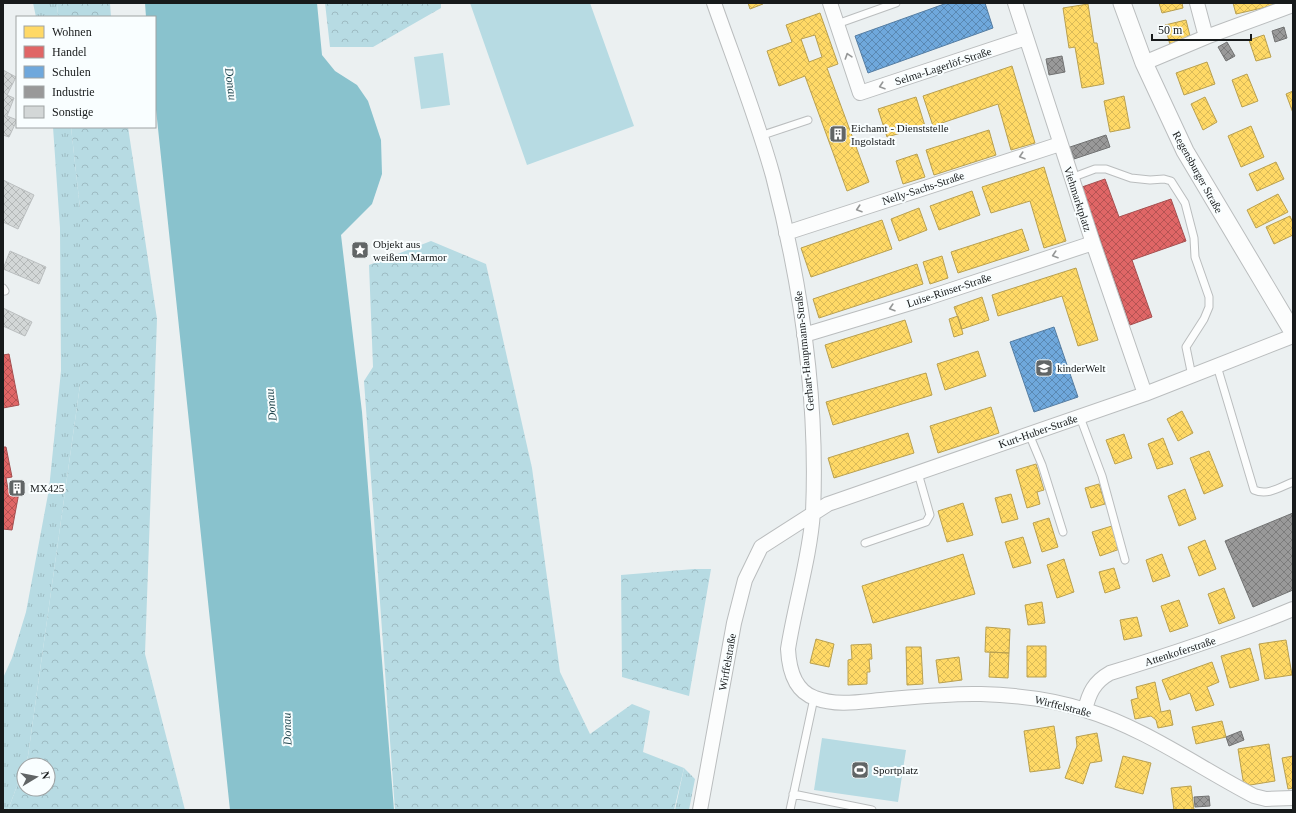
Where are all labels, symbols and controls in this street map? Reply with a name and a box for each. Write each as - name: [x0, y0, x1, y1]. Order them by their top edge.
- legend: [16, 16, 156, 128]
- scale bar: [1152, 16, 1251, 42]
- text: 50 m: [1158, 23, 1183, 37]
- text: Wohnen: [52, 25, 92, 39]
- text: Handel: [52, 45, 87, 59]
- street label: Selma-Lagerlöf-Straße: [893, 45, 993, 87]
- one-way arrow: [844, 53, 853, 60]
- text: Schulen: [52, 65, 91, 79]
- water label: Donau: [222, 66, 240, 101]
- one-way arrow: [879, 81, 886, 90]
- text: Industrie: [52, 85, 95, 99]
- text: Sonstige: [52, 105, 93, 119]
- place label: Eichamt - Dienststelle Ingolstadt: [851, 122, 949, 147]
- building icon: Eichamt - Dienststelle Ingolstadt: [828, 124, 848, 144]
- street label: Regensburger Straße: [1171, 129, 1226, 215]
- one-way arrow: [1019, 151, 1026, 160]
- street label: Viehmarktplatz: [1062, 165, 1094, 233]
- street label: Nelly-Sachs-Straße: [880, 169, 966, 207]
- one-way arrow: [856, 204, 863, 213]
- place label: Objekt aus weißem Marmor: [373, 238, 447, 263]
- place icon: Objekt aus weißem Marmor: [350, 240, 370, 260]
- one-way arrow: [1052, 251, 1059, 259]
- street label: Luise-Rinser-Straße: [905, 271, 993, 309]
- street label: Gerhart-Hauptmann-Straße: [792, 290, 816, 411]
- one-way arrow: [889, 303, 896, 312]
- school or university icon: kinderWelt: [1034, 358, 1054, 378]
- place label: kinderWelt: [1057, 362, 1106, 374]
- water label: Donau: [262, 388, 280, 423]
- street label: Kurt-Huber-Straße: [997, 412, 1079, 450]
- building icon: MX425: [7, 478, 27, 498]
- place label: MX425: [30, 482, 65, 494]
- street label: Wirffelstraße: [716, 632, 738, 692]
- street label: Attenkoferstraße: [1143, 634, 1217, 668]
- street label: Wirffelstraße: [1033, 693, 1093, 719]
- water label: Donau: [279, 712, 295, 747]
- north arrow: [16, 757, 56, 797]
- sports icon: Sportplatz: [850, 760, 870, 780]
- place label: Sportplatz: [873, 764, 918, 776]
- text: N: [39, 770, 52, 780]

